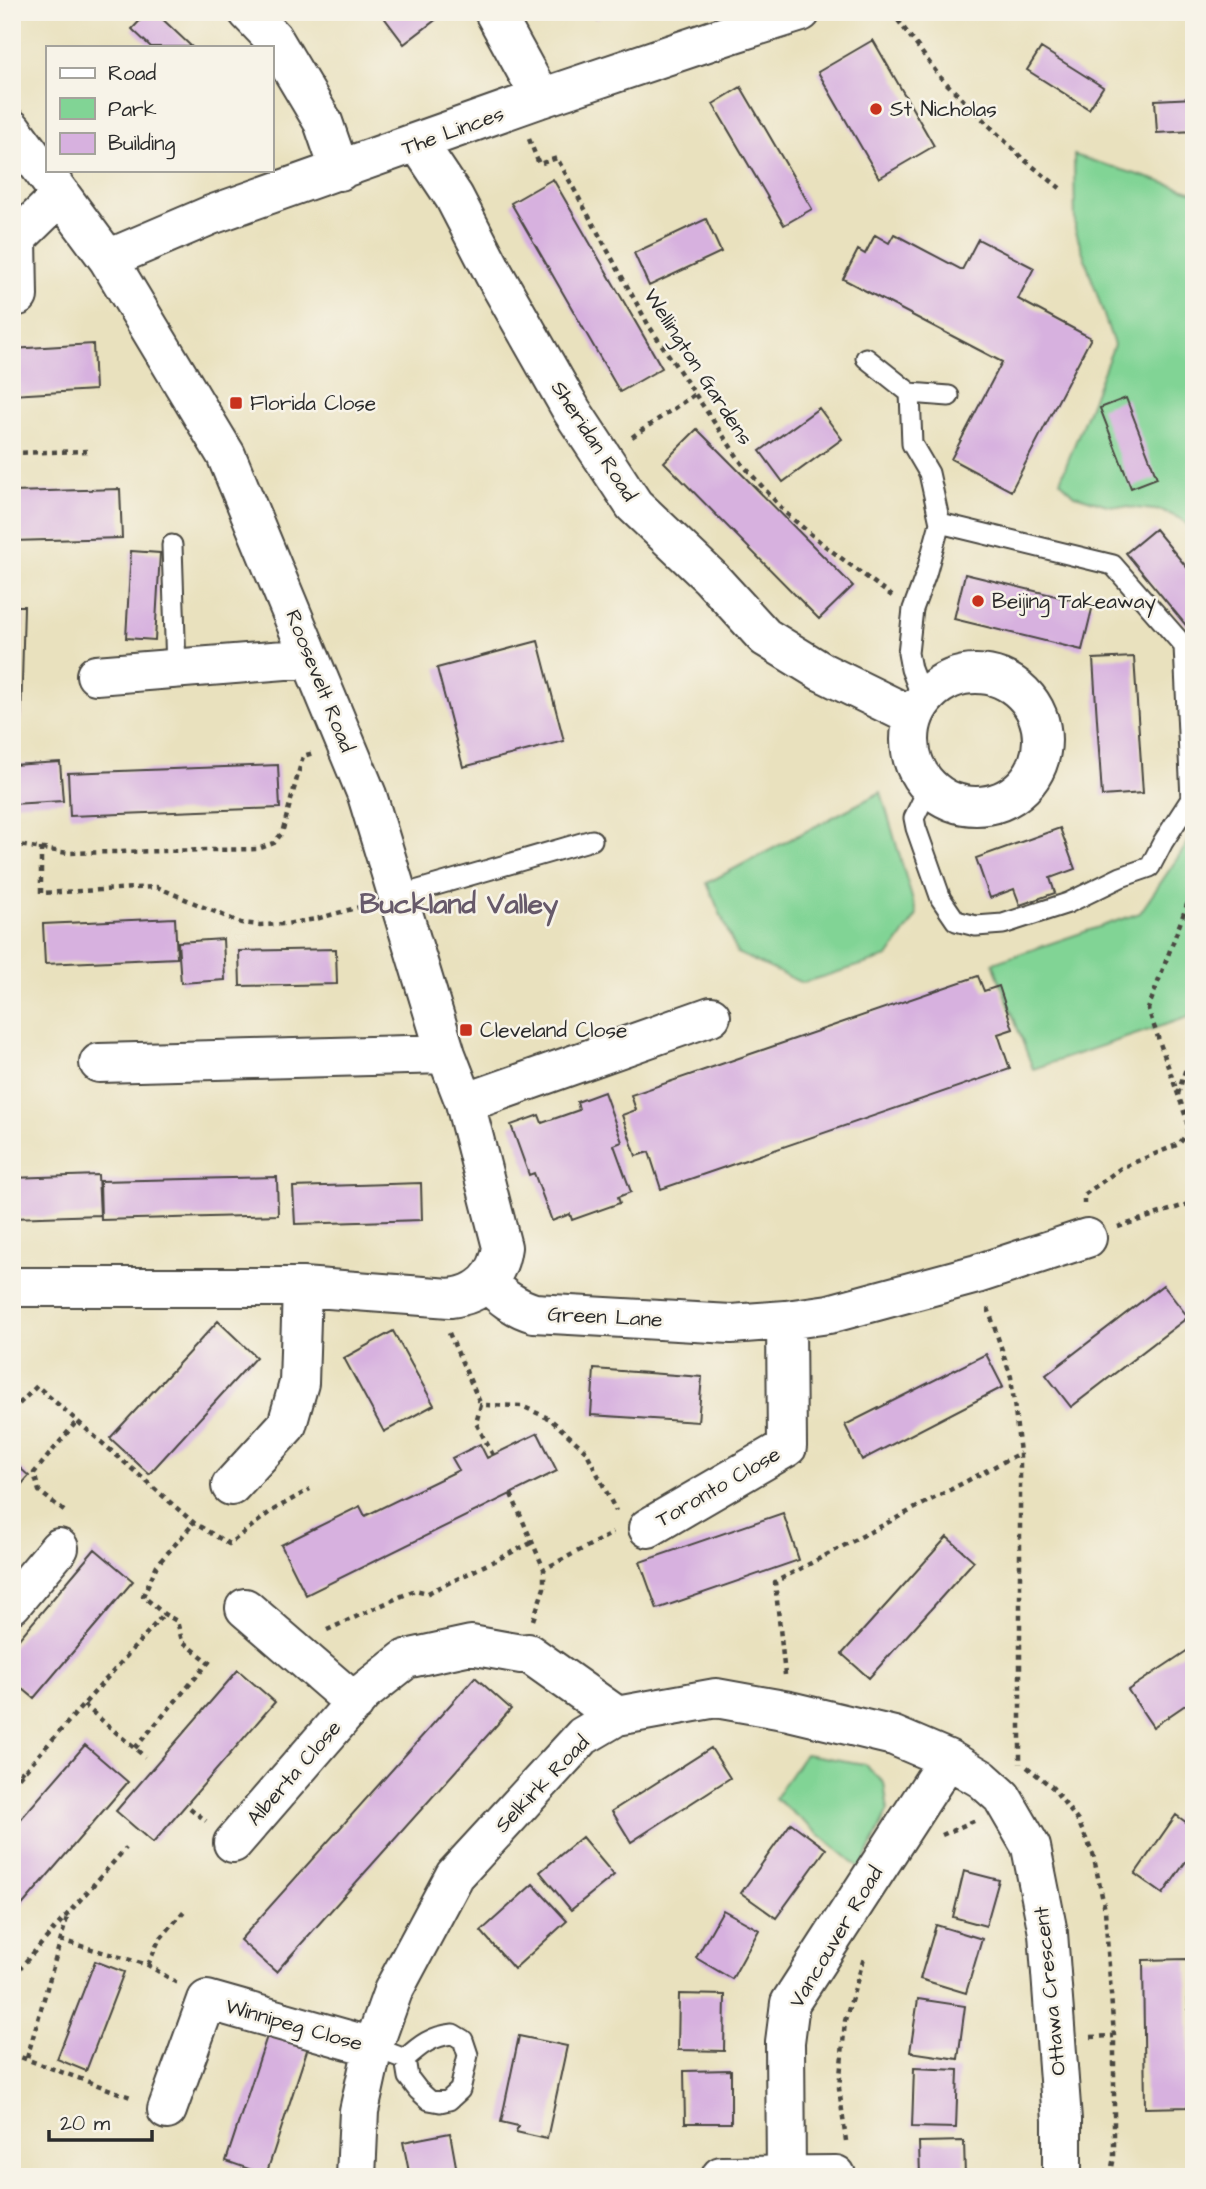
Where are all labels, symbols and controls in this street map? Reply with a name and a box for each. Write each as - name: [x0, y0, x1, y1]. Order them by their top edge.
- legend: [46, 46, 273, 172]
- text: Road: [108, 59, 156, 88]
- text: Park: [108, 95, 157, 124]
- place label: St Nicholas: [890, 95, 997, 124]
- street label: The Linces: [398, 99, 508, 163]
- marker: St Nicholas: [868, 101, 884, 117]
- text: Building: [108, 129, 176, 160]
- street label: Wellington Gardens: [635, 283, 760, 452]
- street label: Sheridan Road: [544, 375, 644, 507]
- place label: Florida Close: [250, 389, 376, 418]
- marker: Florida Close: [228, 395, 244, 411]
- place label: Beijing Takeaway: [992, 587, 1156, 618]
- marker: Beijing Takeaway: [970, 593, 986, 609]
- street label: Roosevelt Road: [278, 605, 362, 757]
- district label: Buckland Valley: [360, 885, 559, 927]
- place label: Cleveland Close: [480, 1016, 627, 1045]
- marker: Cleveland Close: [458, 1022, 474, 1038]
- street label: Green Lane: [547, 1300, 663, 1334]
- street label: Toronto Close: [650, 1440, 786, 1534]
- street label: Alberta Close: [240, 1714, 348, 1832]
- street label: Selkirk Road: [488, 1729, 596, 1839]
- street label: Vancouver Road: [782, 1861, 890, 2013]
- street label: Ottawa Crescent: [1027, 1905, 1073, 2077]
- street label: Winnipeg Close: [222, 1992, 366, 2060]
- scale bar: [49, 2098, 152, 2142]
- text: 20 m: [60, 2109, 111, 2138]

